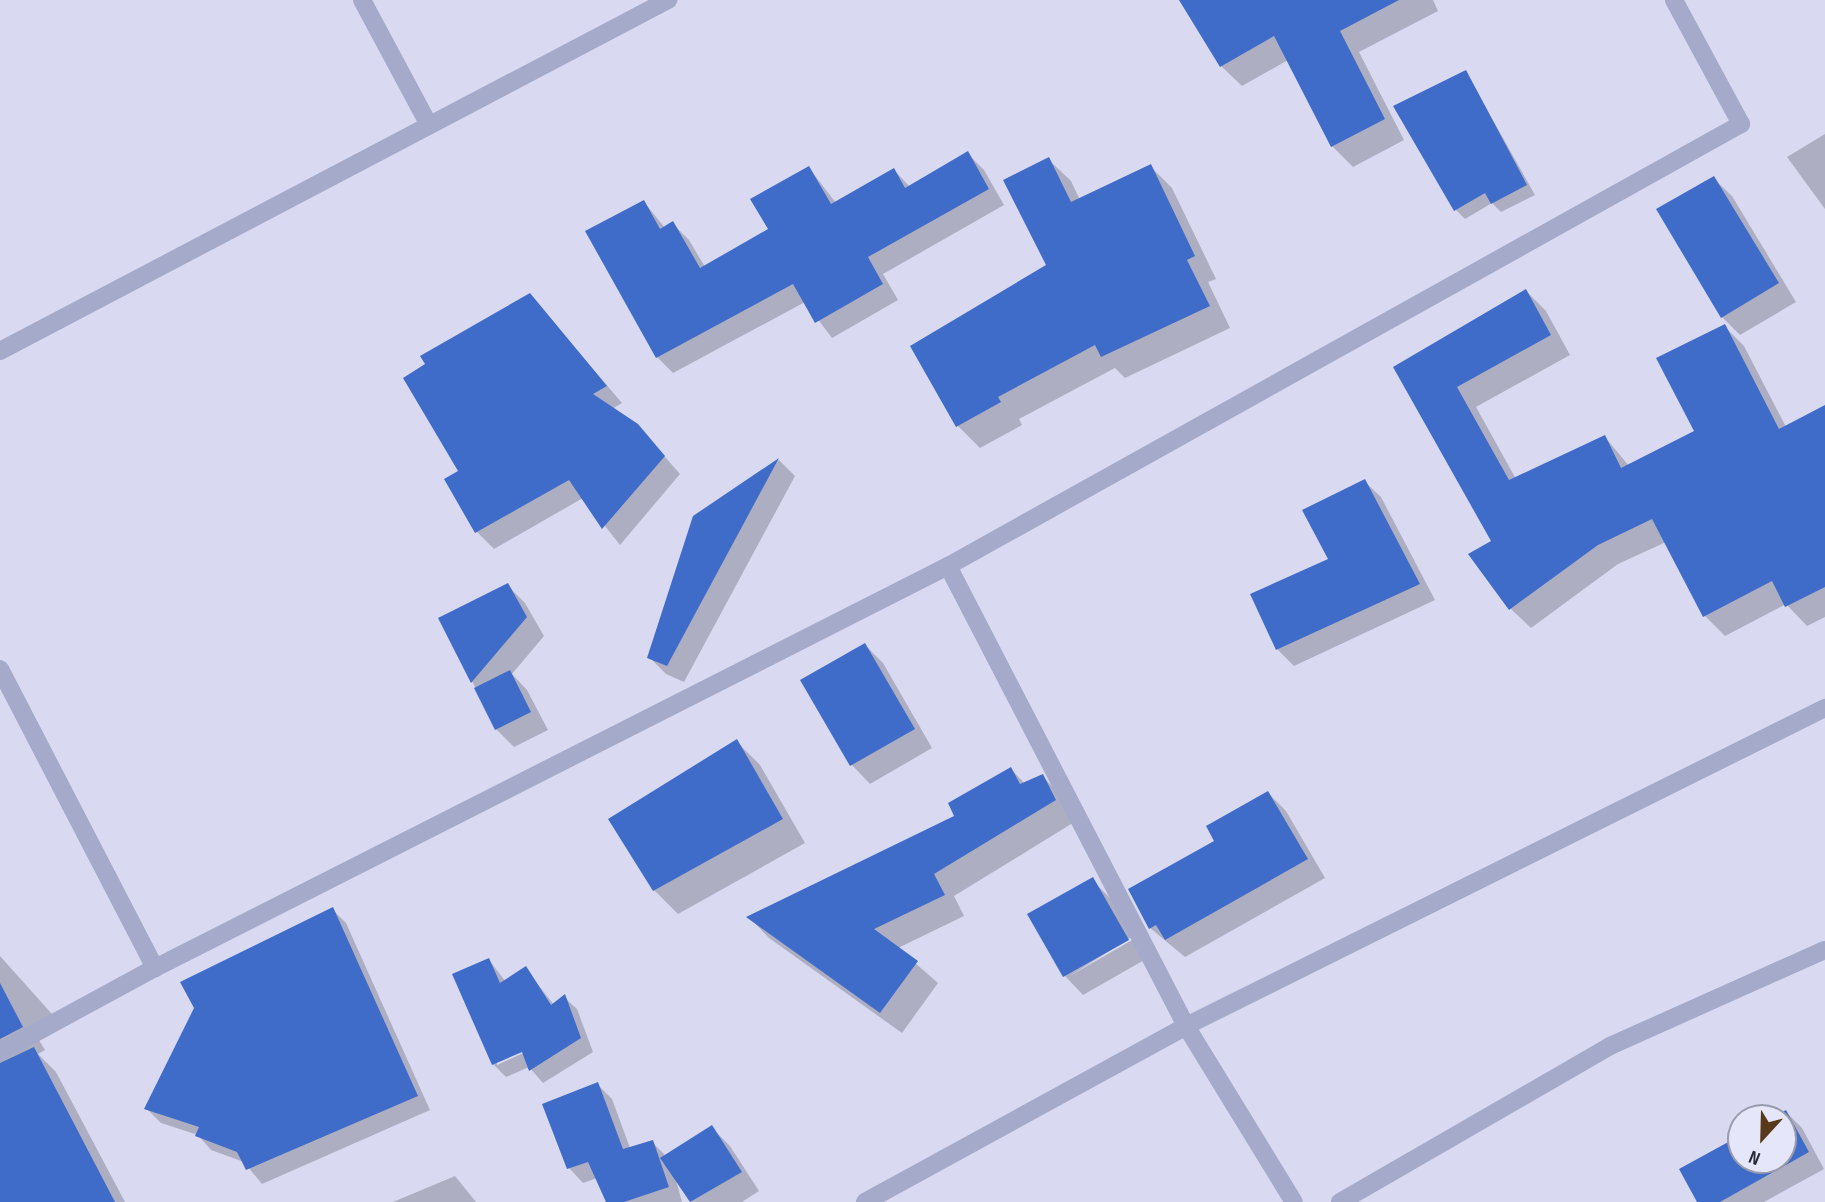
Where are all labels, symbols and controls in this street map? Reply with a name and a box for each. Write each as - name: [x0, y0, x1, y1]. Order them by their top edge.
- north arrow: [1727, 1104, 1797, 1174]
- text: N: [1746, 1145, 1764, 1170]

